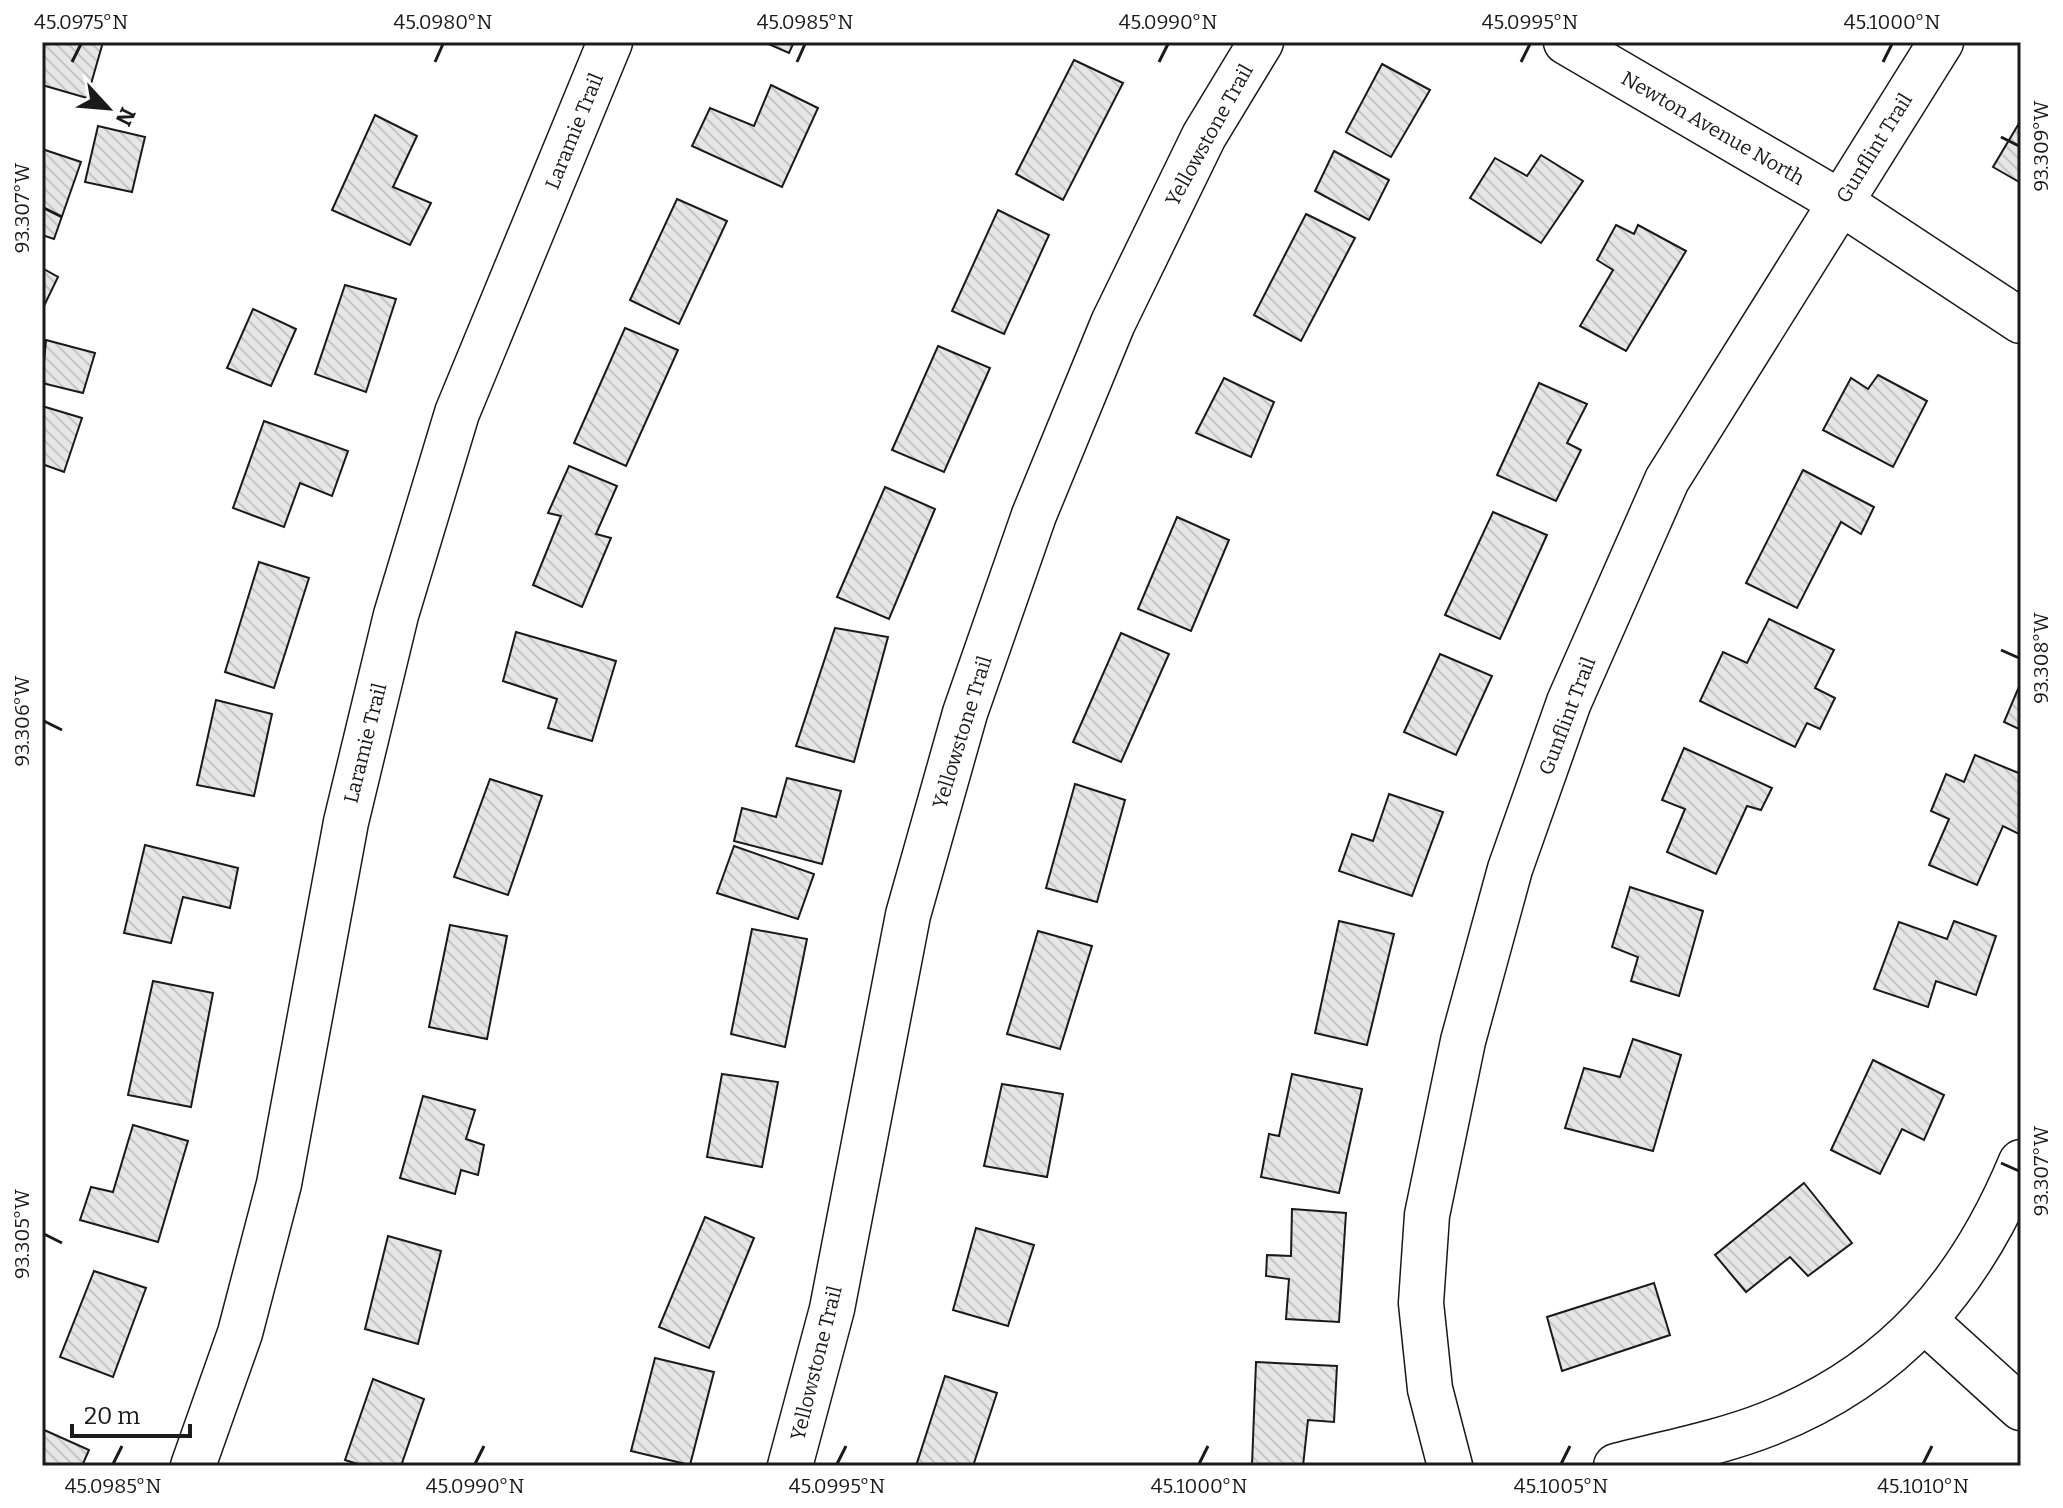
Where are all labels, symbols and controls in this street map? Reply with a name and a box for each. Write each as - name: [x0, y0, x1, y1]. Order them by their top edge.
- text: 45.0975°N: [34, 10, 128, 34]
- text: 45.0980°N: [394, 10, 493, 34]
- text: 45.0985°N: [757, 10, 853, 34]
- text: 45.0990°N: [1119, 10, 1217, 34]
- text: 45.0995°N: [1482, 10, 1578, 34]
- text: 45.1000°N: [1844, 10, 1940, 34]
- street label: Yellowstone Trail: [1160, 60, 1258, 210]
- street label: Newton Avenue North: [1617, 66, 1809, 190]
- north arrow: [68, 68, 148, 148]
- street label: Laramie Trail: [540, 69, 608, 193]
- street label: Gunflint Trail: [1831, 89, 1917, 207]
- text: 93.309°W: [2029, 100, 2053, 192]
- text: N: [110, 103, 141, 130]
- text: 93.307°W: [10, 162, 34, 253]
- text: 93.308°W: [2029, 612, 2053, 704]
- street label: Yellowstone Trail: [927, 653, 997, 811]
- street label: Gunflint Trail: [1534, 653, 1601, 778]
- text: 93.306°W: [10, 675, 34, 766]
- street label: Laramie Trail: [338, 680, 392, 806]
- text: 93.307°W: [2029, 1125, 2053, 1216]
- text: 93.305°W: [10, 1189, 34, 1279]
- street label: Yellowstone Trail: [785, 1283, 847, 1443]
- scale bar: [72, 1388, 190, 1438]
- text: 20 m: [84, 1402, 140, 1430]
- text: 45.0985°N: [65, 1474, 161, 1498]
- text: 45.0990°N: [426, 1474, 524, 1498]
- text: 45.0995°N: [789, 1474, 885, 1498]
- text: 45.1000°N: [1151, 1474, 1247, 1498]
- text: 45.1005°N: [1514, 1474, 1608, 1498]
- text: 45.1010°N: [1877, 1474, 1969, 1498]

